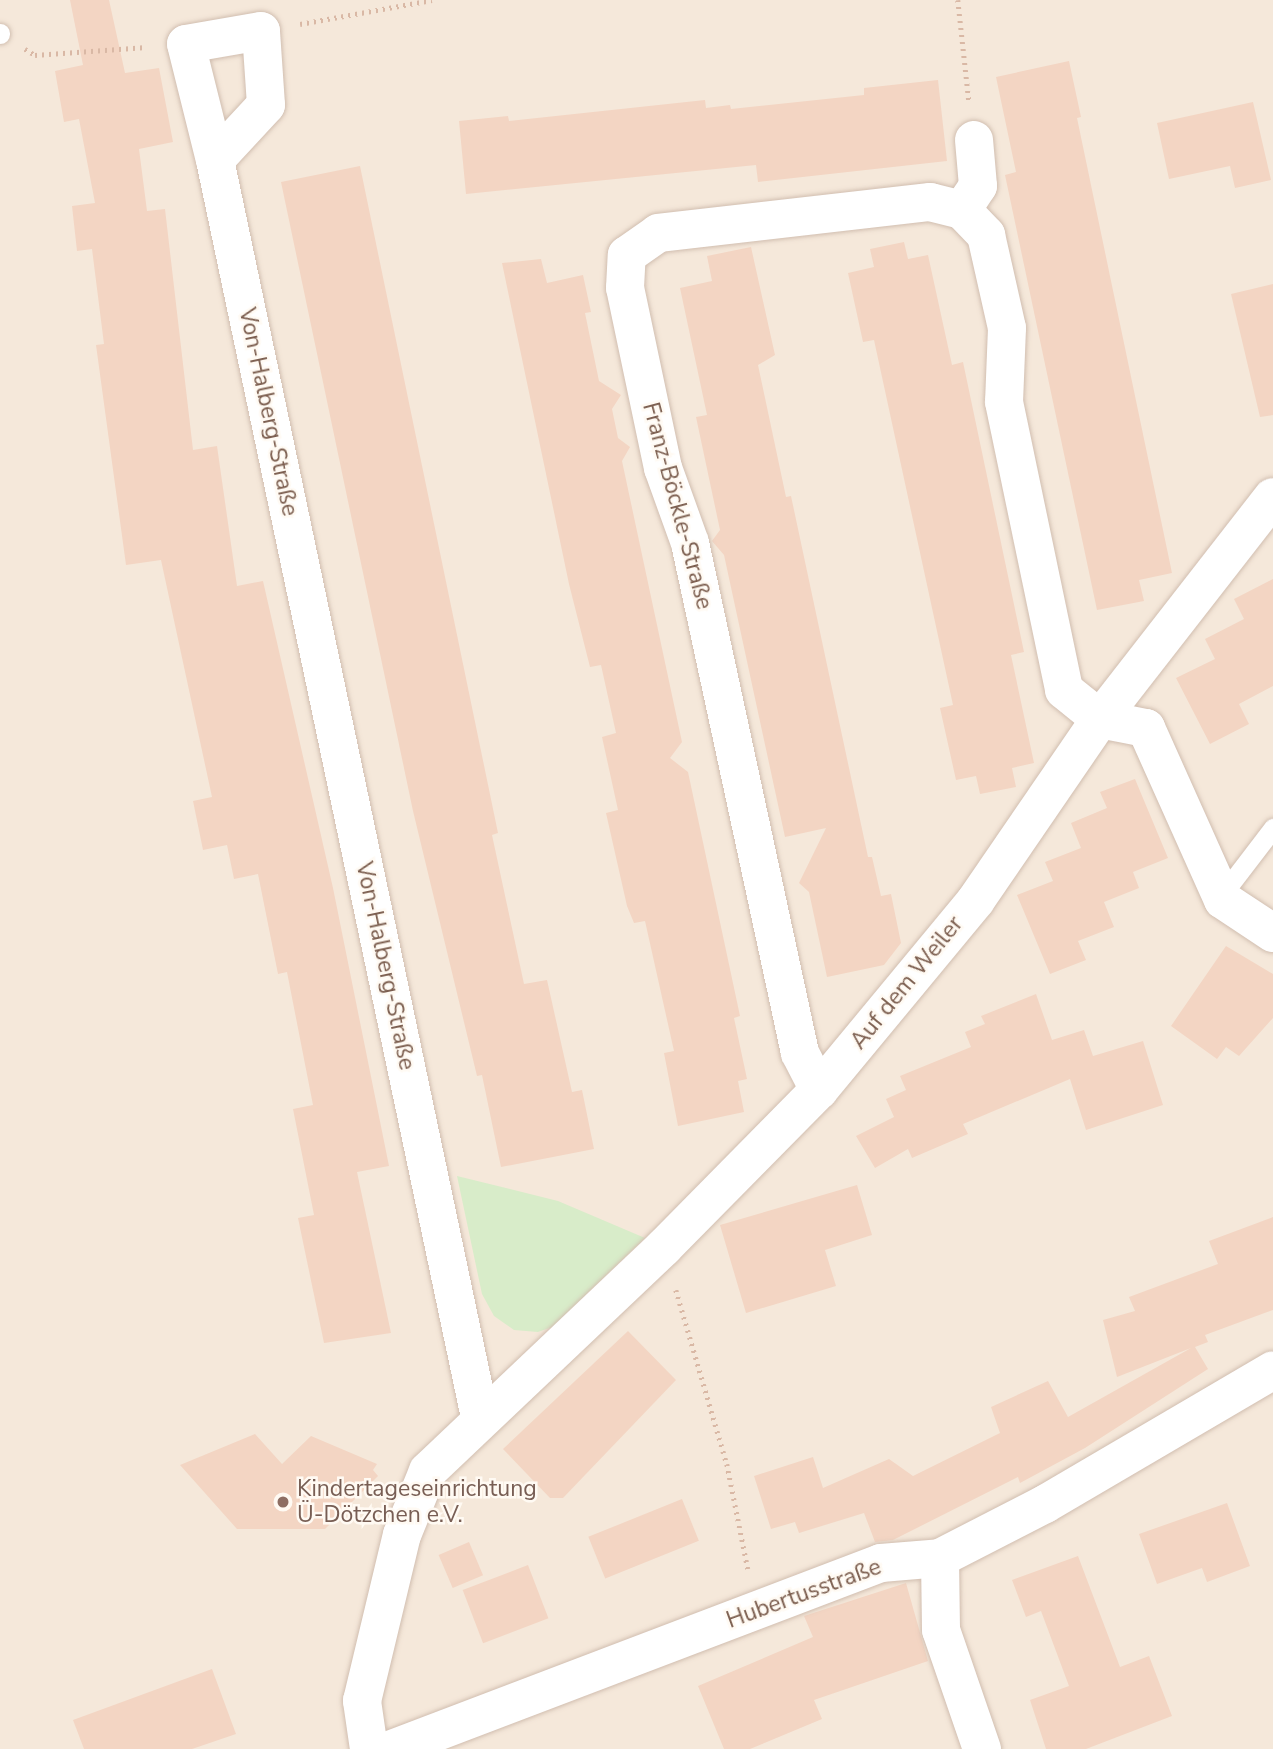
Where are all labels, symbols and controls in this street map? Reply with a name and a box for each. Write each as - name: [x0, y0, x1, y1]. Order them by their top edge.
- street label: Von-Halberg-Straße: [232, 305, 304, 519]
- street label: Franz-Böckle-Straße: [636, 400, 718, 612]
- street label: Von-Halberg-Straße: [349, 859, 421, 1073]
- street label: Auf dem Weiler: [845, 911, 969, 1055]
- place label: Kindertageseinrichtung Ü-Dötzchen e.V.: [297, 1475, 537, 1529]
- marker: Kindertageseinrichtung Ü-Dötzchen e.V.: [275, 1494, 291, 1510]
- street label: Hubertusstraße: [723, 1553, 885, 1635]

